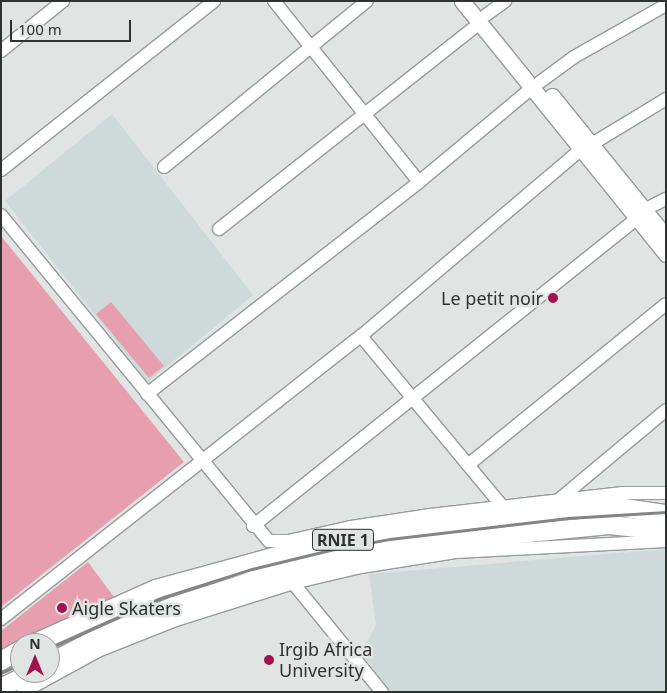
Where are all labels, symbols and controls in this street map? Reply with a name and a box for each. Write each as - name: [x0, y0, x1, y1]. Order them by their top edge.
- scale bar: [12, 10, 134, 42]
- text: 100 m: [18, 19, 62, 39]
- place label: Le petit noir: [441, 287, 543, 309]
- marker: Le petit noir: [547, 292, 559, 304]
- road number: RNIE 1: [312, 526, 374, 554]
- place label: Aigle Skaters: [72, 597, 181, 619]
- marker: Aigle Skaters: [56, 602, 68, 614]
- north arrow: [10, 633, 60, 683]
- text: N: [29, 634, 41, 653]
- place label: Irgib Africa University: [279, 639, 372, 682]
- marker: Irgib Africa University: [263, 654, 275, 666]

